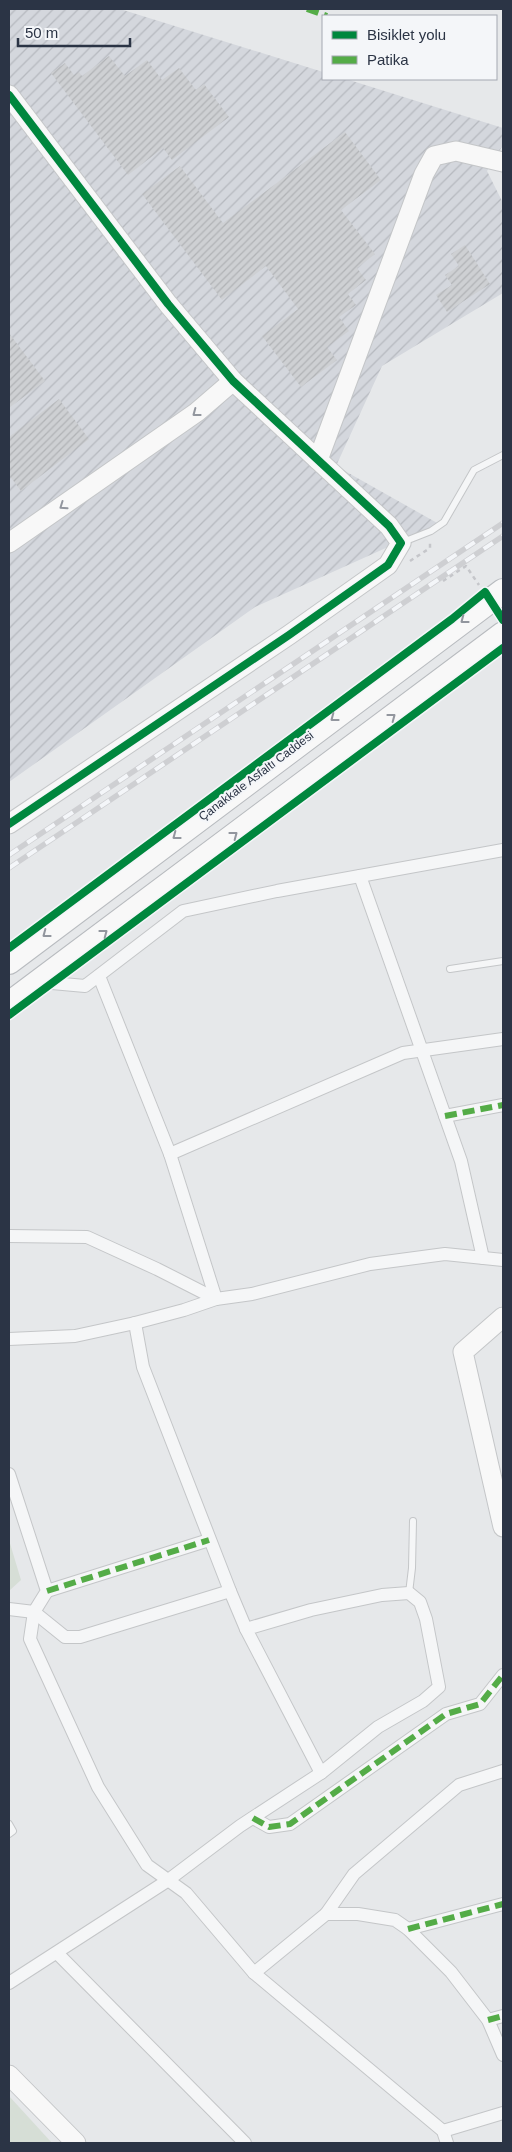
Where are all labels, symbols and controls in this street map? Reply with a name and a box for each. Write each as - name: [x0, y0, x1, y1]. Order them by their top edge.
- scale bar: [18, 15, 130, 47]
- legend: [322, 15, 497, 80]
- text: 50 m: [25, 24, 58, 41]
- text: Bisiklet yolu: [367, 26, 446, 43]
- text: Patika: [367, 51, 409, 68]
- one-way arrow: [193, 407, 202, 415]
- one-way arrow: [59, 500, 68, 509]
- one-way arrow: [460, 614, 470, 623]
- one-way arrow: [331, 712, 340, 720]
- one-way arrow: [386, 714, 396, 723]
- street label: Çanakkale Asfaltı Caddesi: [196, 728, 316, 824]
- one-way arrow: [172, 830, 182, 839]
- one-way arrow: [228, 833, 237, 841]
- one-way arrow: [43, 928, 52, 936]
- one-way arrow: [98, 930, 107, 938]

